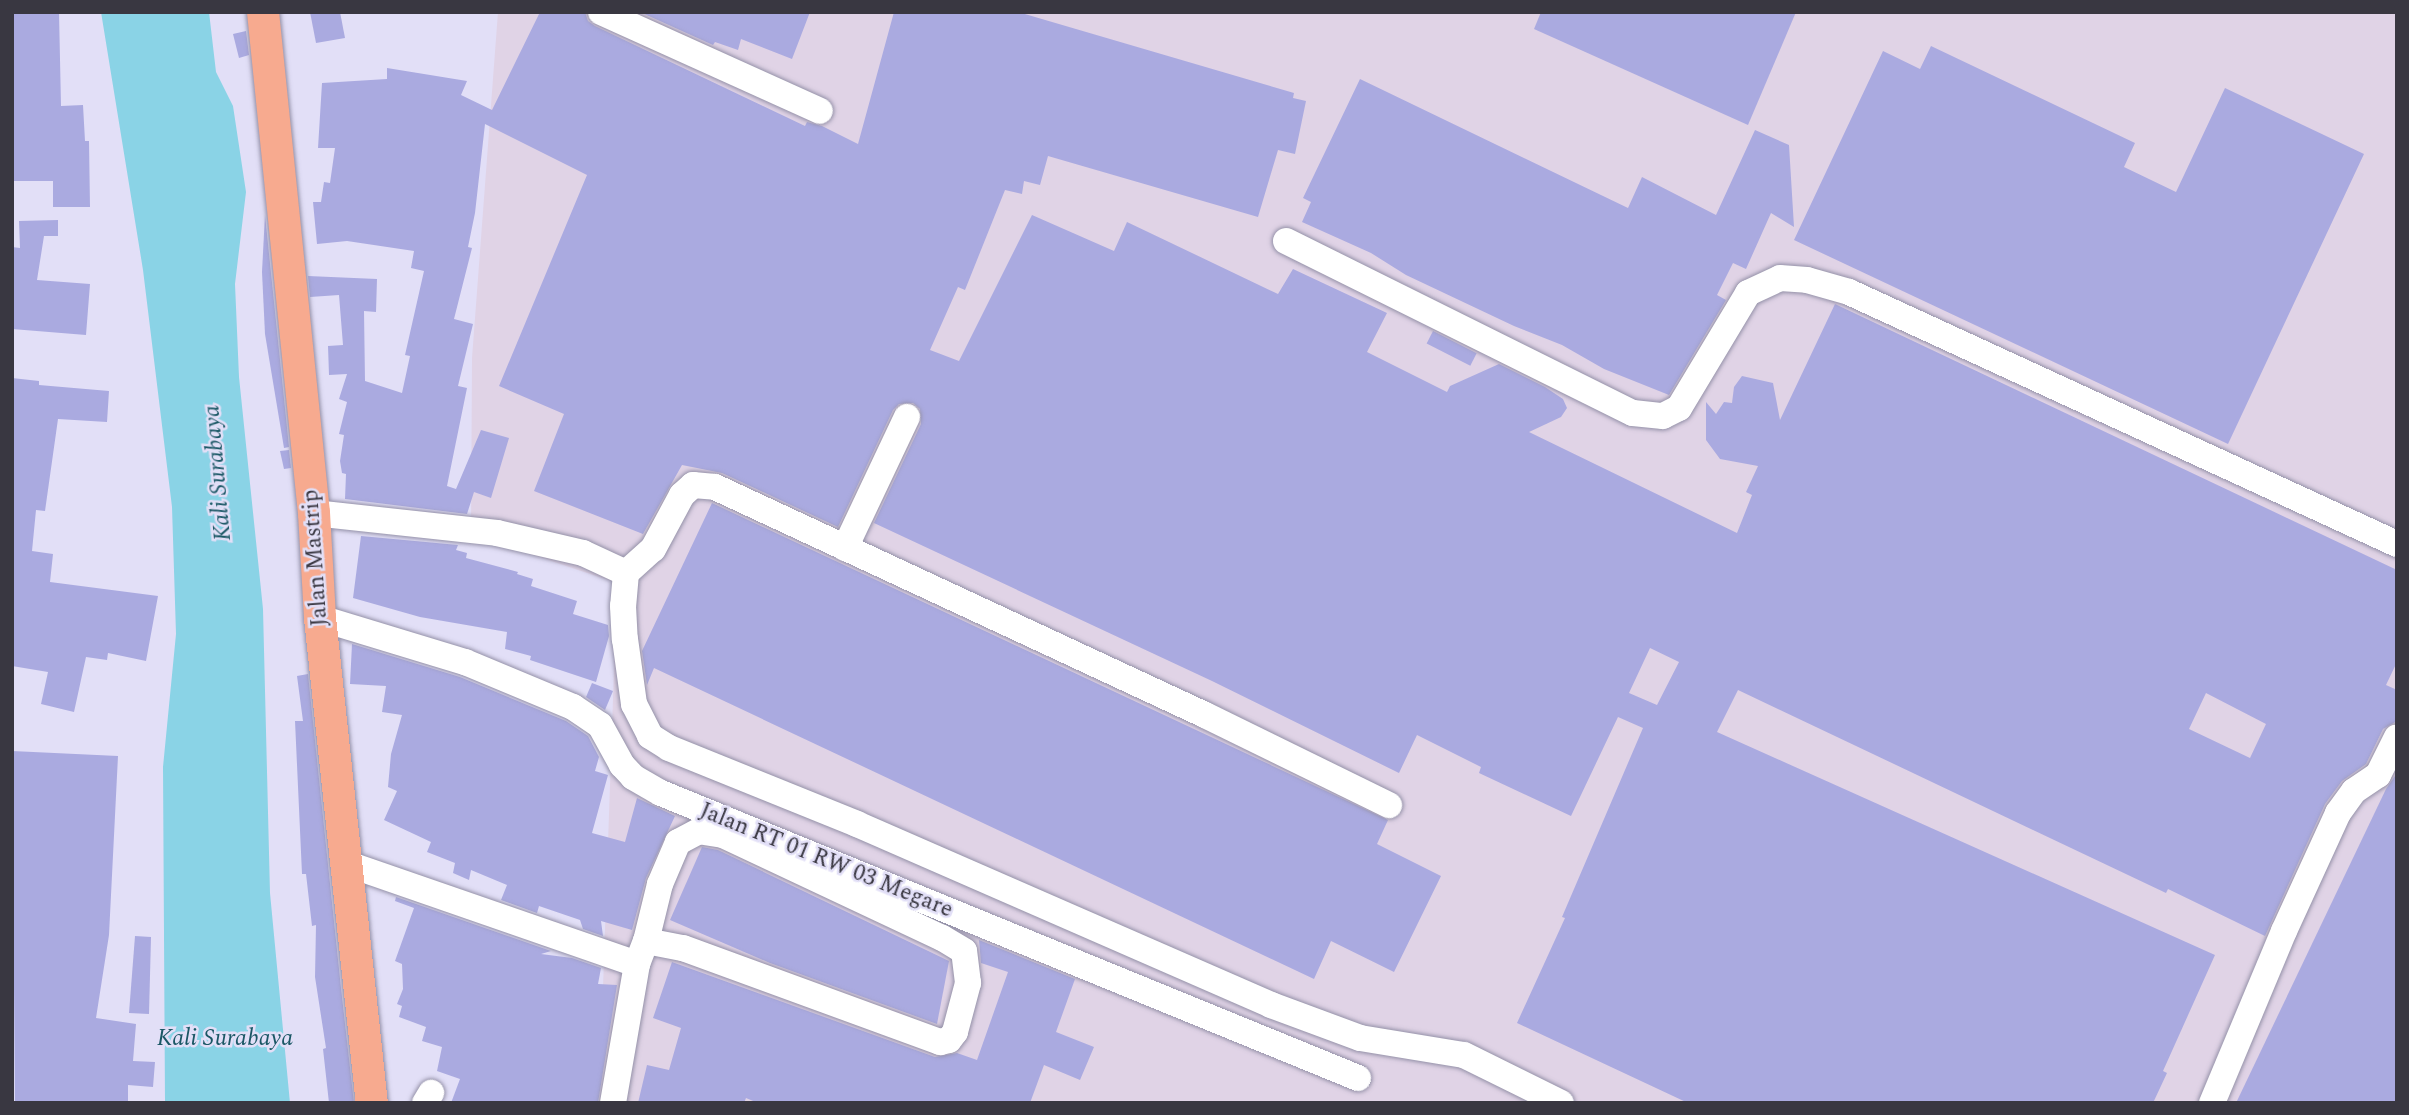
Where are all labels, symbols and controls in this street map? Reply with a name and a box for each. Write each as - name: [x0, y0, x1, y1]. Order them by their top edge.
- water label: Kali Surabaya: [198, 404, 238, 542]
- street label: Jalan Mastrip: [297, 489, 335, 627]
- street label: Jalan RT 01 RW 03 Megare: [695, 798, 957, 924]
- water label: Kali Surabaya: [157, 1025, 293, 1053]

